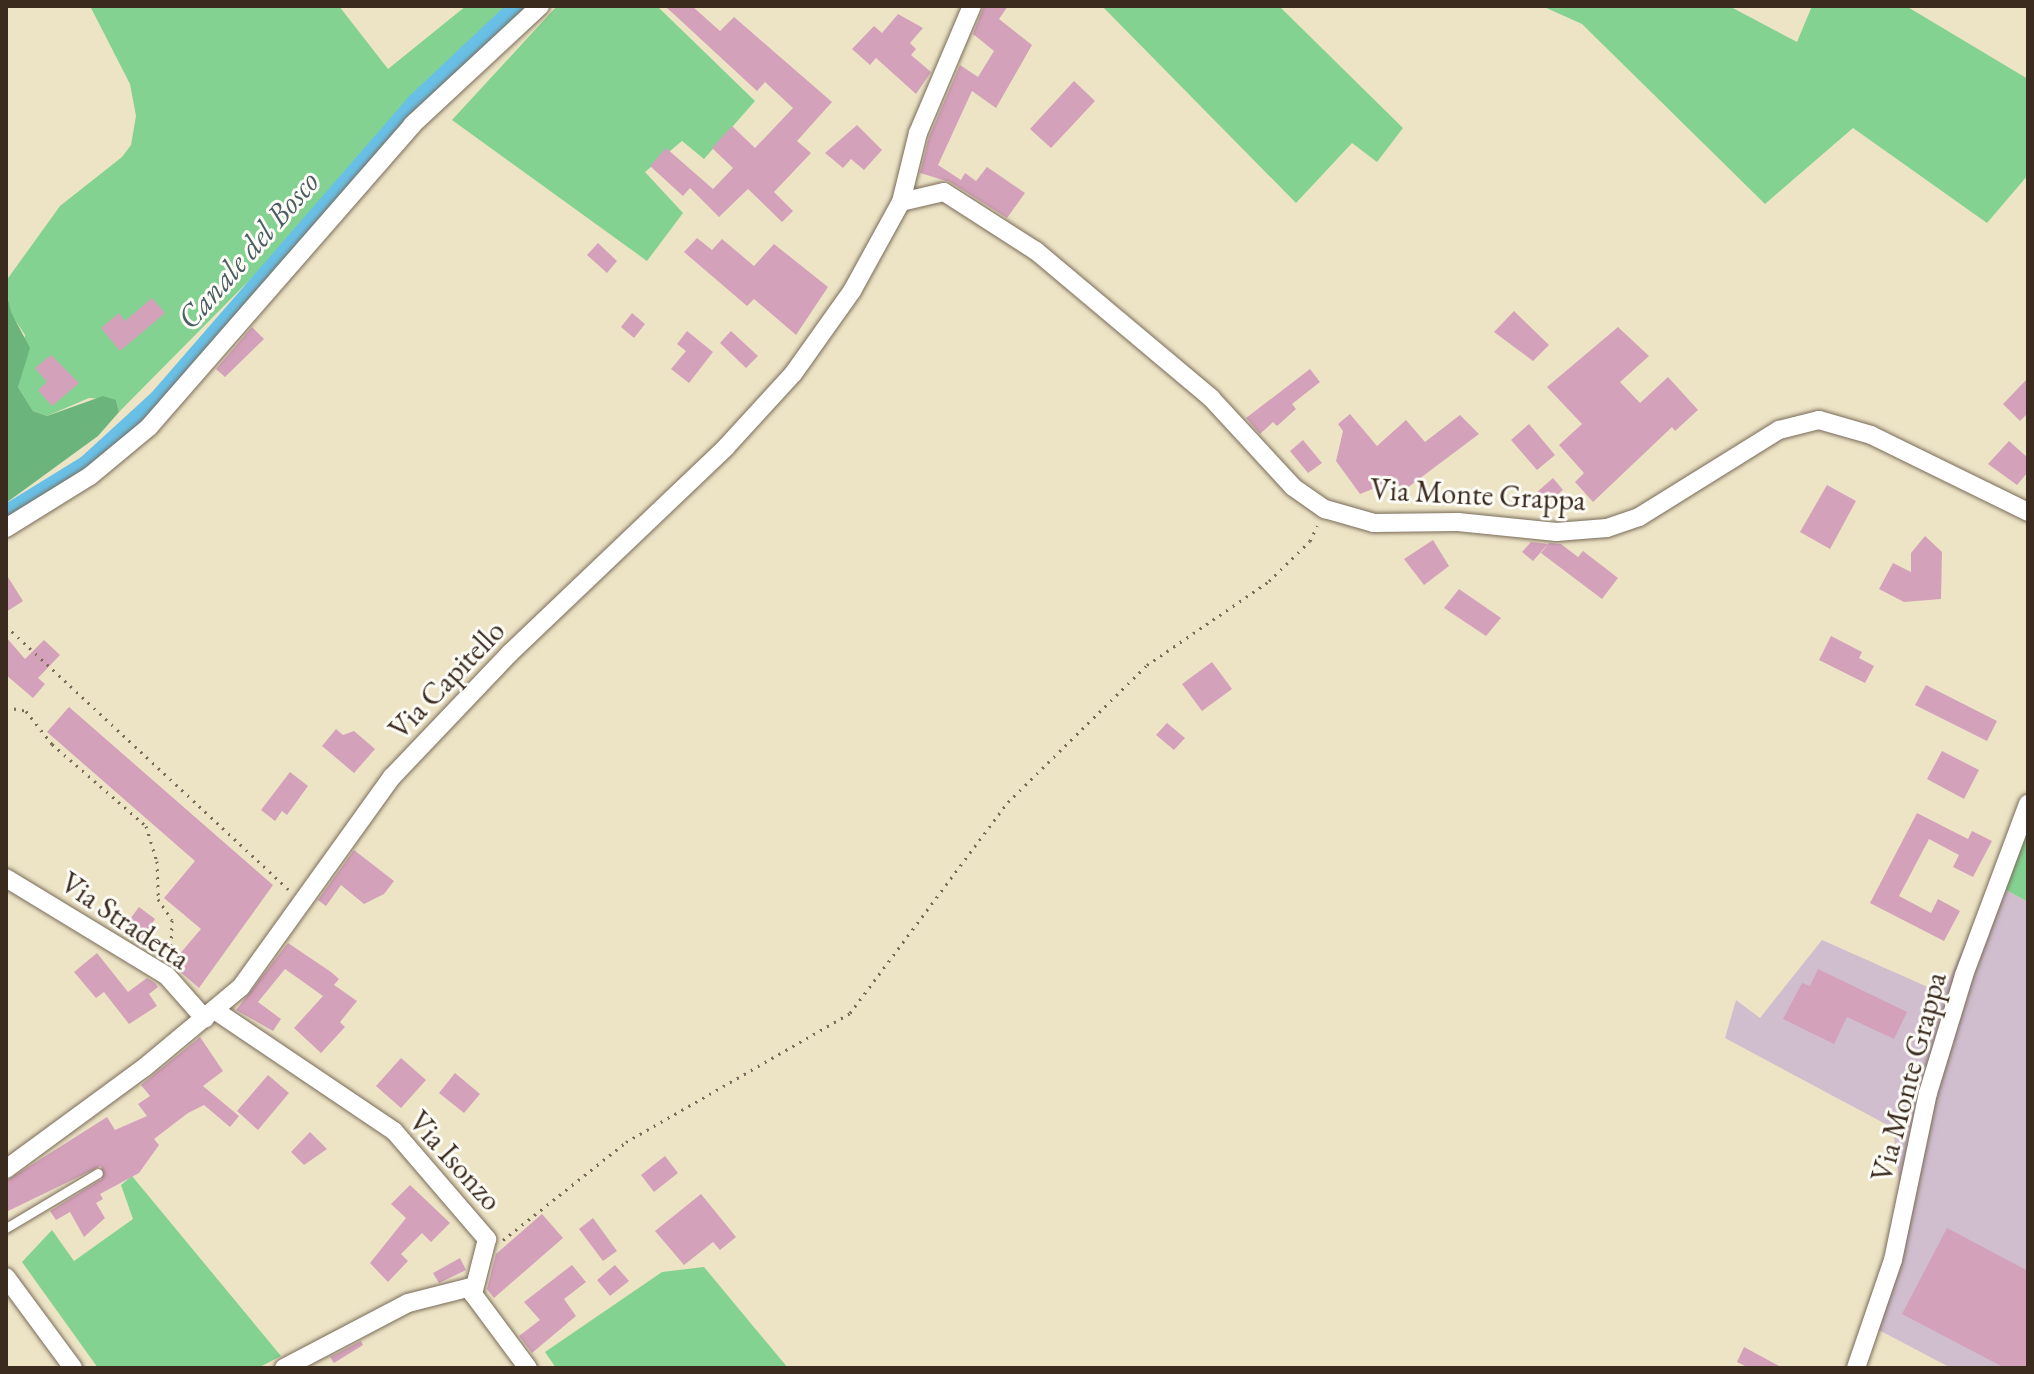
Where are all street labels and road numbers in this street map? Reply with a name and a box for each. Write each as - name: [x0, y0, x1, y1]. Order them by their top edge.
- street label: Via Monte Grappa: [1369, 471, 1587, 519]
- street label: Via Capitello: [381, 613, 513, 747]
- street label: Via Stradetta: [54, 865, 196, 977]
- street label: Via Monte Grappa: [1864, 968, 1954, 1186]
- street label: Via Isonzo: [401, 1104, 509, 1218]

